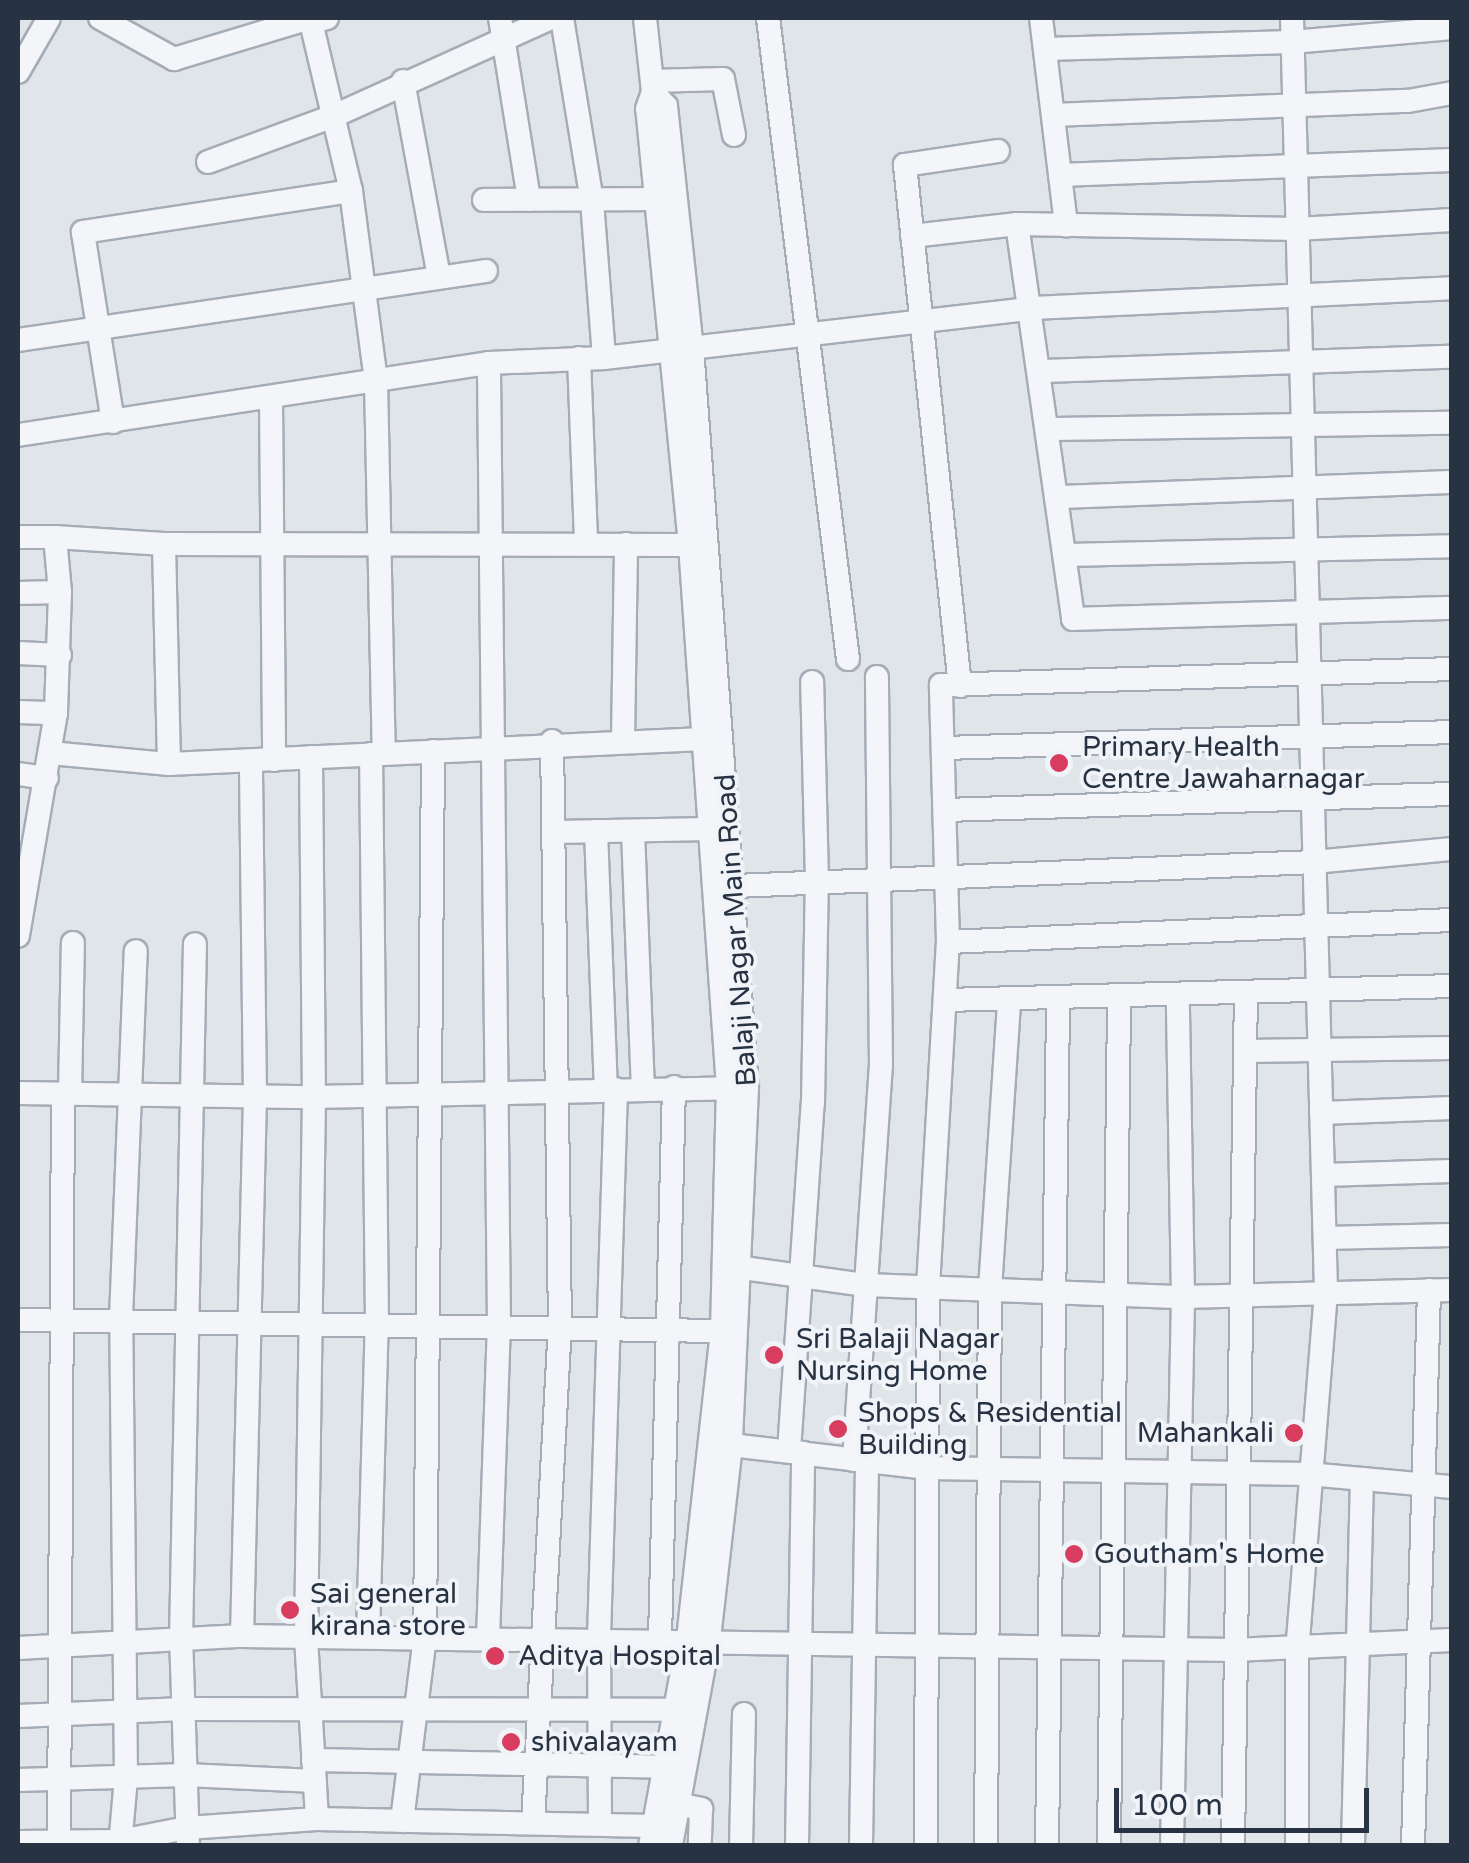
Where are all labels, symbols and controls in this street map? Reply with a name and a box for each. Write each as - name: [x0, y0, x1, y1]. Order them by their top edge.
- place label: Primary Health Centre Jawaharnagar: [1082, 730, 1364, 796]
- marker: Primary Health Centre Jawaharnagar: [1046, 750, 1072, 776]
- street label: Balaji Nagar Main Road: [708, 773, 764, 1087]
- place label: Sri Balaji Nagar Nursing Home: [796, 1322, 1000, 1388]
- marker: Sri Balaji Nagar Nursing Home: [761, 1342, 787, 1368]
- place label: Shops & Residential Building: [858, 1396, 1122, 1462]
- place label: Mahankali: [1137, 1416, 1274, 1450]
- marker: Shops & Residential Building: [827, 1418, 849, 1440]
- marker: Mahankali: [1283, 1422, 1305, 1444]
- place label: Goutham's Home: [1094, 1537, 1325, 1571]
- marker: Goutham's Home: [1063, 1543, 1085, 1565]
- place label: Sai general kirana store: [310, 1577, 466, 1643]
- marker: Sai general kirana store: [279, 1599, 301, 1621]
- place label: Aditya Hospital: [518, 1639, 721, 1673]
- marker: Aditya Hospital: [482, 1643, 508, 1669]
- place label: shivalayam: [531, 1725, 678, 1759]
- marker: shivalayam: [500, 1731, 522, 1753]
- scale bar: [1119, 1768, 1374, 1830]
- text: 100 m: [1131, 1787, 1223, 1824]

